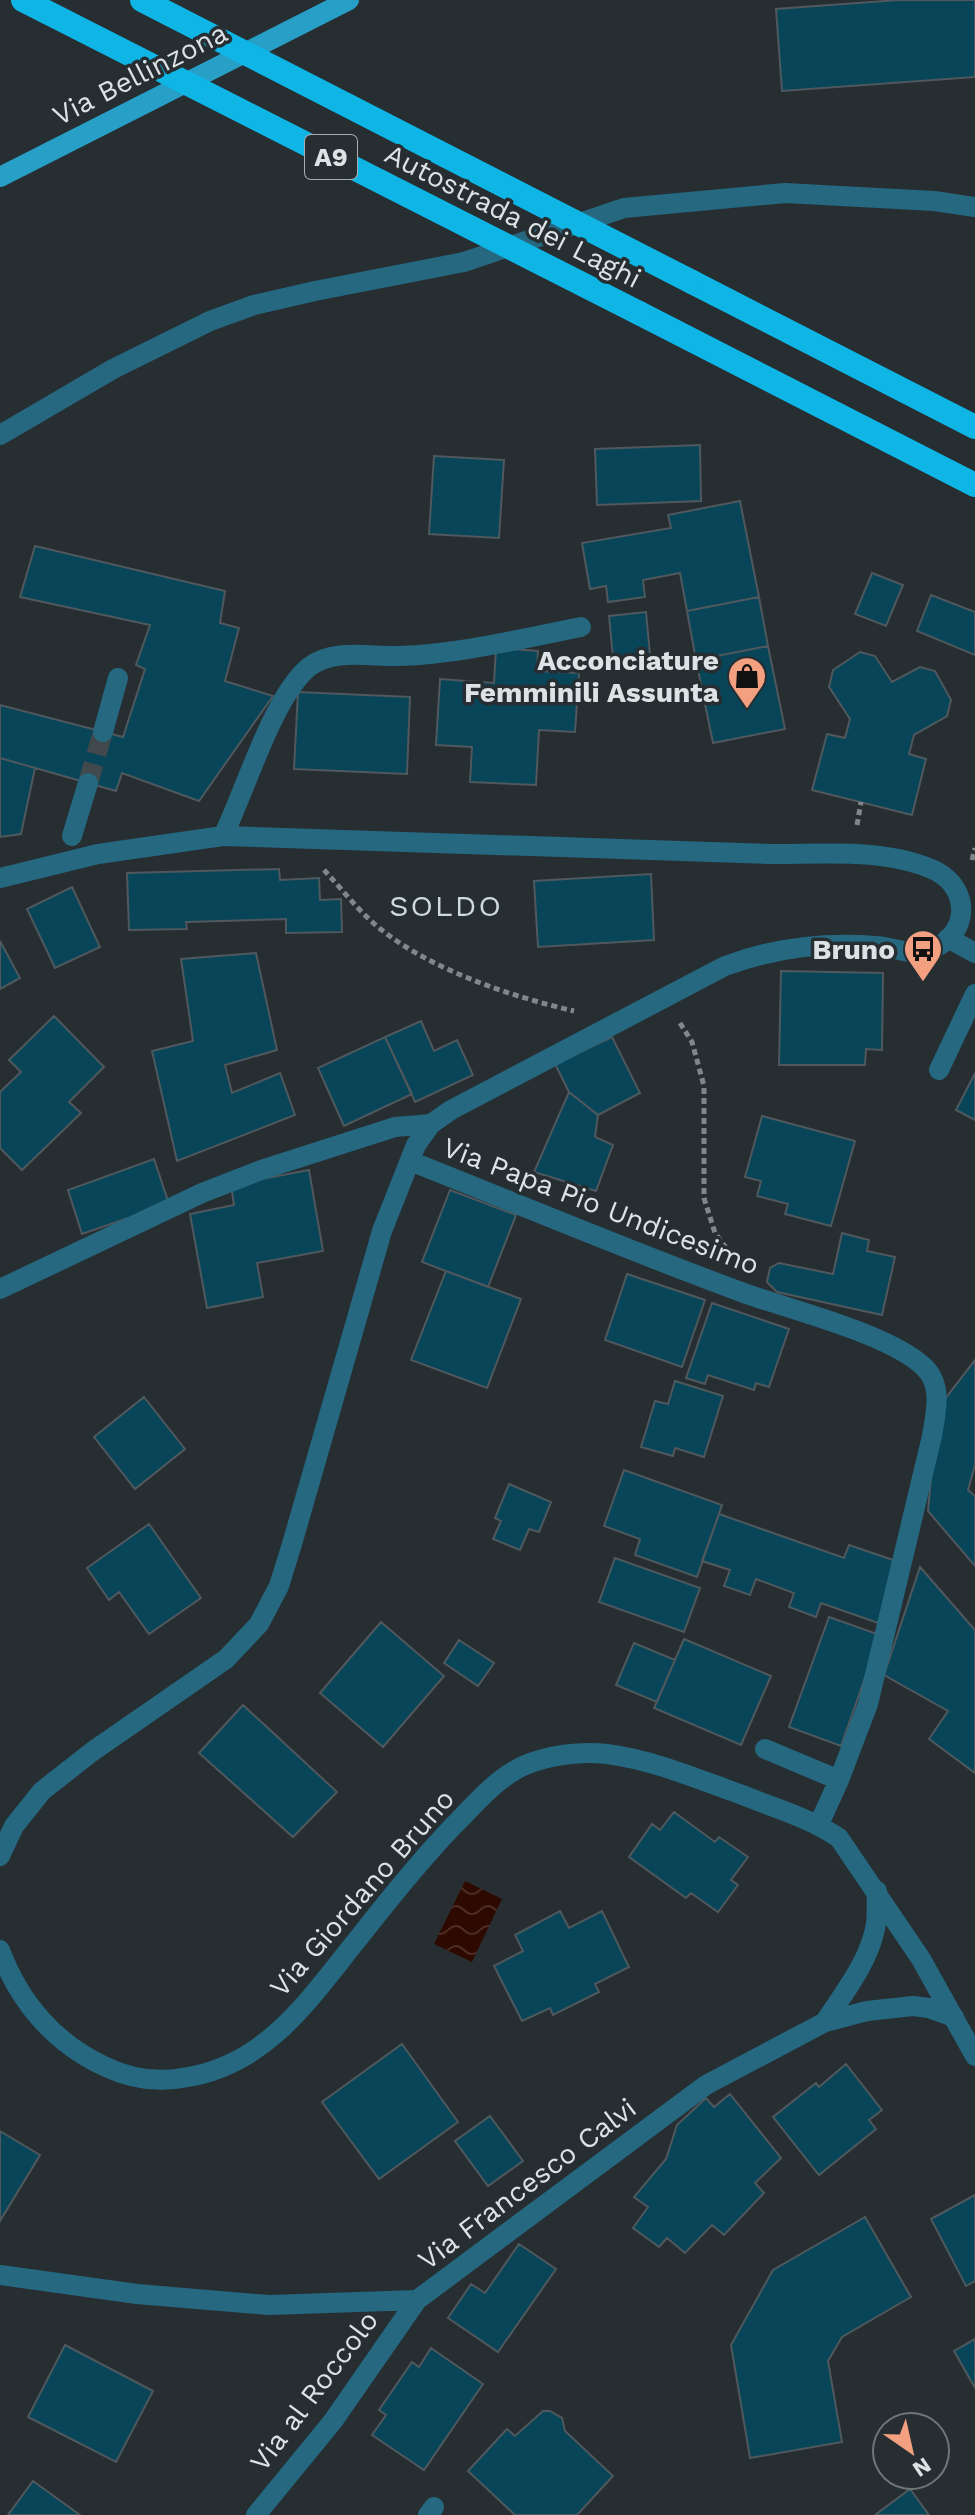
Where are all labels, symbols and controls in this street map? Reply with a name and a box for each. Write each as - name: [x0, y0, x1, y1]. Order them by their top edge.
- street label: Via Bellinzona: [47, 16, 233, 132]
- road number: A9: [305, 135, 357, 179]
- street label: Autostrada dei Laghi: [380, 137, 646, 295]
- place label: Acconciature Femminili Assunta: [464, 644, 720, 709]
- shop icon: Acconciature Femminili Assunta: [726, 655, 768, 710]
- district label: SOLDO: [389, 888, 503, 923]
- bus stop icon: Bruno: [902, 928, 944, 983]
- place label: Bruno: [812, 933, 895, 966]
- street label: Via Papa Pio Undicesimo: [438, 1130, 764, 1282]
- street label: Via Giordano Bruno: [263, 1783, 461, 2003]
- street label: Via Francesco Calvi: [412, 2091, 642, 2277]
- street label: Via al Roccolo: [243, 2304, 385, 2478]
- north arrow: [871, 2411, 951, 2491]
- text: N: [908, 2452, 936, 2482]

